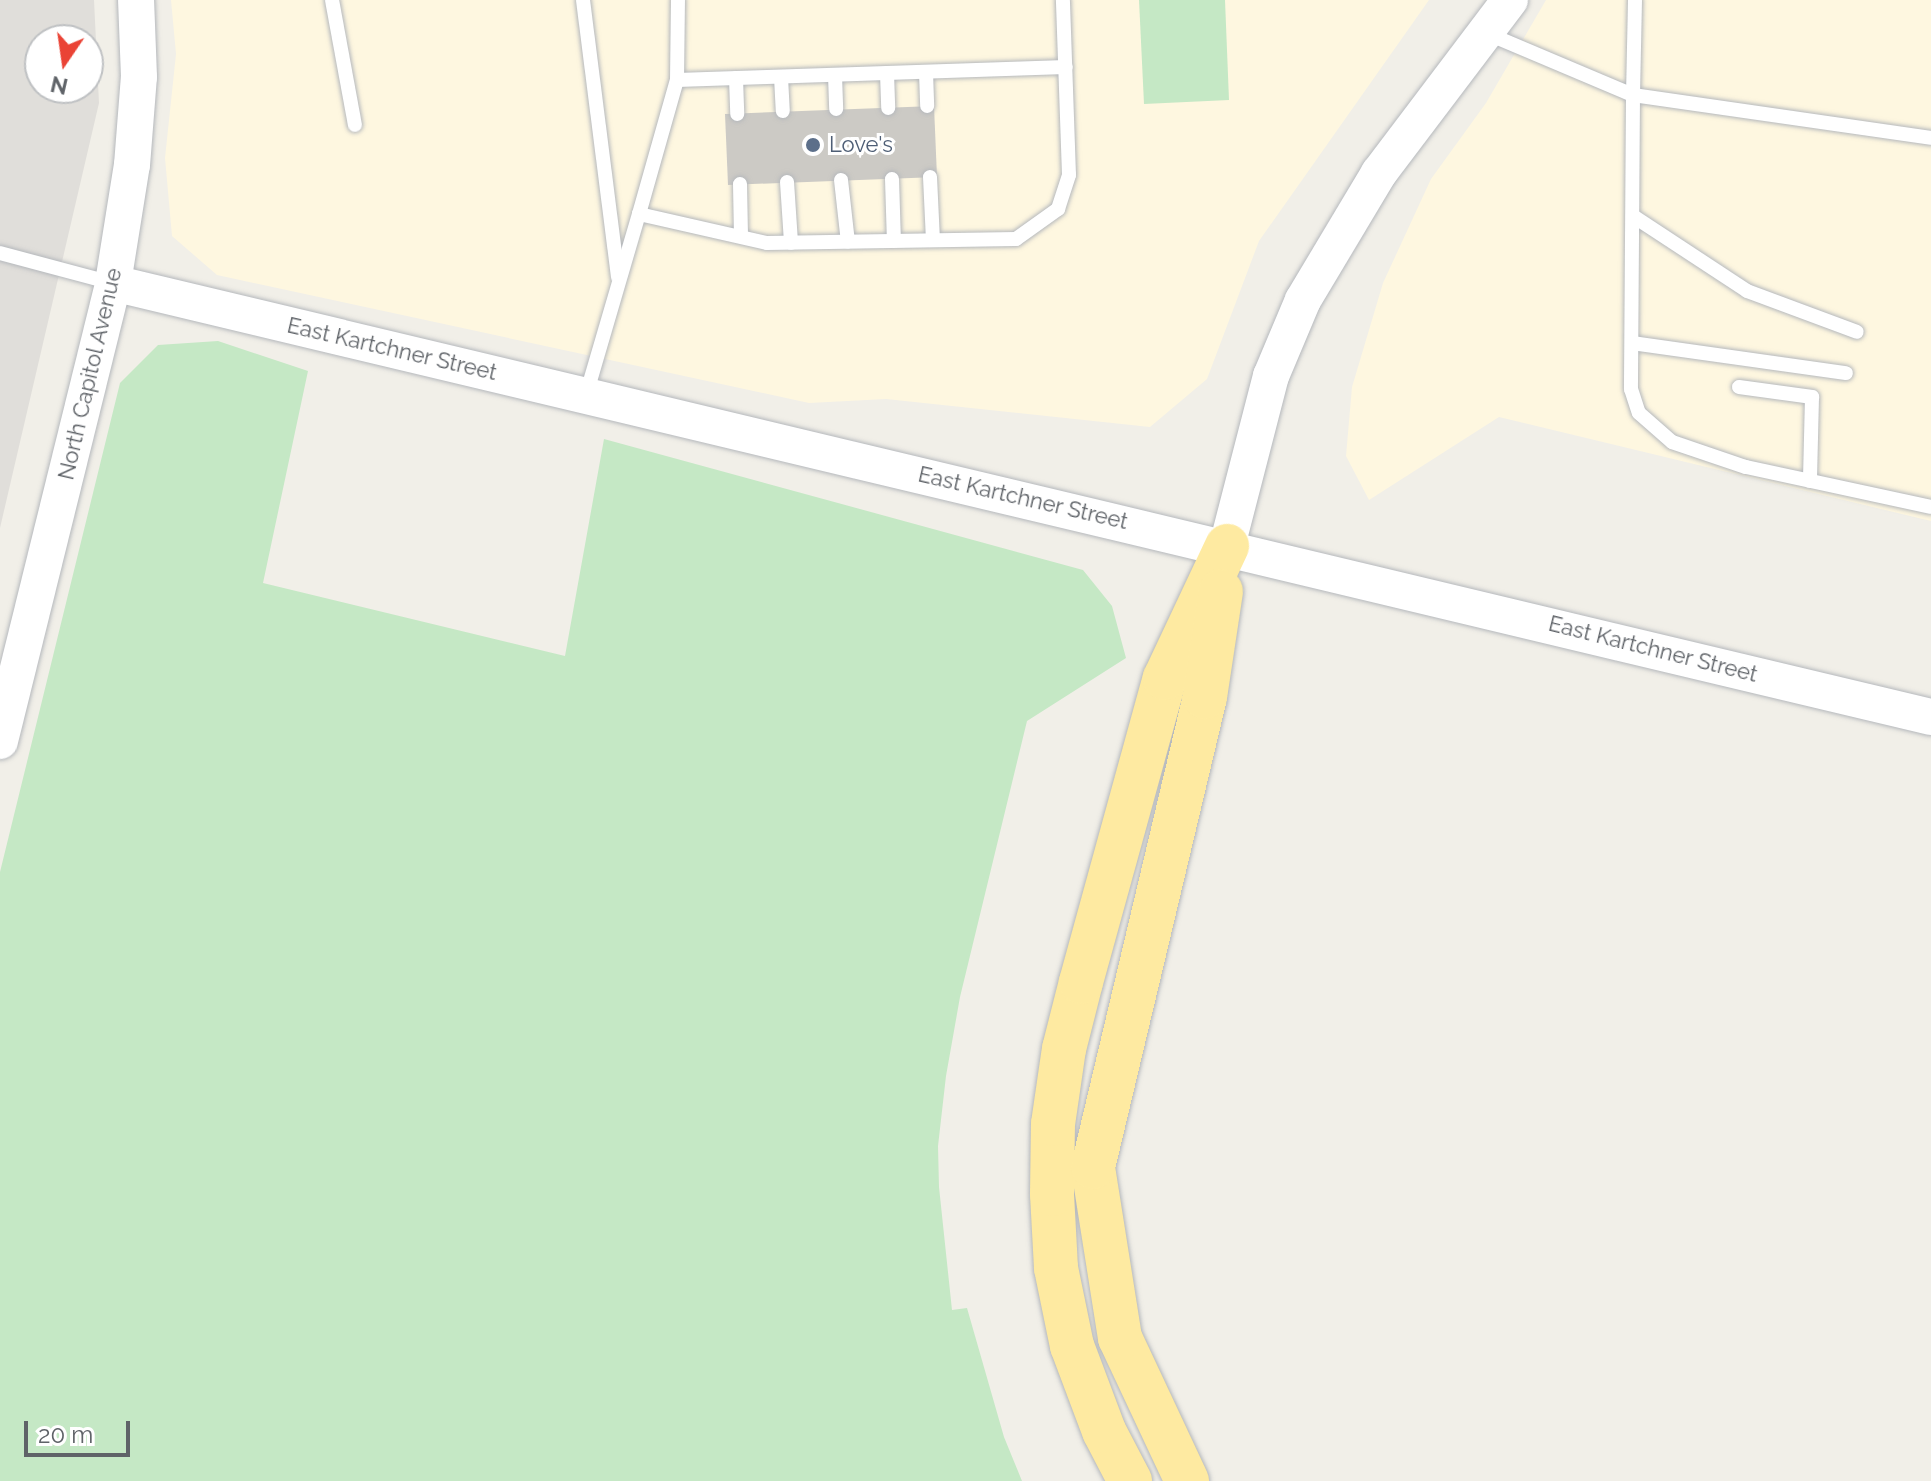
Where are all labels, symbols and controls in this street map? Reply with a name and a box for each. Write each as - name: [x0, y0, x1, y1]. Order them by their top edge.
- north arrow: [24, 24, 104, 104]
- text: N: [48, 71, 70, 100]
- place label: Love's: [829, 132, 893, 158]
- marker: Love's: [804, 136, 822, 154]
- street label: North Capitol Avenue: [53, 265, 127, 483]
- street label: East Kartchner Street: [284, 312, 500, 386]
- street label: East Kartchner Street: [915, 461, 1131, 535]
- street label: East Kartchner Street: [1546, 610, 1760, 688]
- scale bar: [28, 1405, 134, 1455]
- text: 20 m: [38, 1420, 93, 1449]

